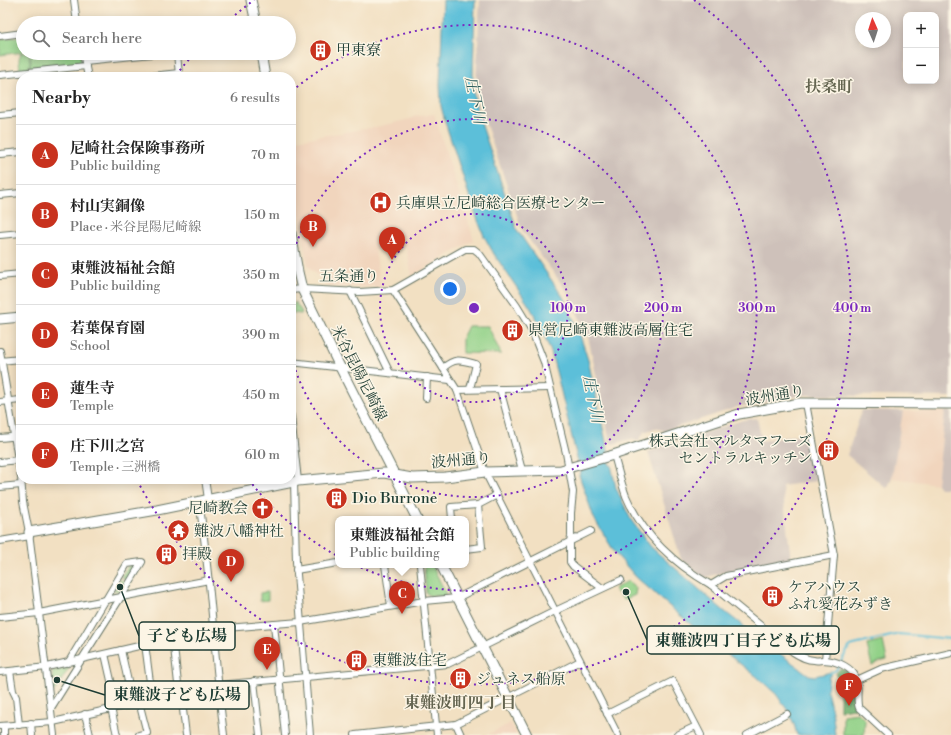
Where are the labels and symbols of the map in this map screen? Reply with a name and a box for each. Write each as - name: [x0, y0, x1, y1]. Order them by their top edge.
- north arrow: [855, 12, 891, 48]
- building icon: 甲東寮: [308, 37, 334, 63]
- place label: 甲東寮: [336, 41, 381, 60]
- water label: 庄下川: [461, 75, 490, 128]
- district label: 扶桑町: [805, 77, 853, 97]
- hospital icon: 兵庫県立尼崎総合医療センター: [367, 190, 393, 216]
- place label: 兵庫県立尼崎総合医療センター: [396, 194, 605, 213]
- pin: B: [300, 214, 326, 247]
- pin: A: [379, 227, 405, 260]
- street label: 五条通り: [319, 267, 379, 286]
- your location: [440, 279, 460, 299]
- centre of rings: [467, 301, 481, 315]
- text: 100 m: [550, 301, 586, 316]
- text: 200 m: [644, 301, 682, 316]
- text: 300 m: [738, 301, 776, 316]
- text: 400 m: [833, 301, 871, 316]
- building icon: 県営尼崎東難波高層住宅: [500, 317, 526, 343]
- place label: 県営尼崎東難波高層住宅: [528, 321, 693, 340]
- street label: 米谷昆陽尼崎線: [326, 322, 391, 424]
- water label: 庄下川: [579, 374, 608, 427]
- street label: 波州通り: [744, 381, 806, 410]
- place label: 株式会社マルタマフーズ セントラルキッチン: [649, 432, 812, 468]
- building icon: 株式会社マルタマフーズ セントラルキッチン: [815, 437, 841, 463]
- street label: 波州通り: [430, 448, 492, 473]
- building icon: Dio Burrone: [324, 485, 350, 511]
- place label: Dio Burrone: [352, 489, 437, 508]
- church icon: 尼崎教会: [250, 495, 276, 521]
- place label: 尼崎教会: [188, 499, 248, 518]
- temple icon: 難波八幡神社: [166, 518, 192, 544]
- place label: 難波八幡神社: [194, 522, 284, 541]
- building icon: 拝殿: [154, 541, 180, 567]
- place label: 拝殿: [182, 545, 212, 564]
- pin: D: [218, 549, 244, 582]
- place label: ケアハウス ふれ愛花みずき: [788, 578, 893, 614]
- pin: C: [389, 581, 415, 614]
- building icon: ケアハウス ふれ愛花みずき: [759, 583, 785, 609]
- callout: 子ども広場: [139, 622, 235, 650]
- text: 子ども広場: [147, 626, 227, 646]
- callout: 東難波四丁目子ども広場: [647, 626, 839, 654]
- text: 東難波四丁目子ども広場: [655, 631, 831, 651]
- pin: E: [254, 637, 280, 670]
- building icon: 東難波住宅: [344, 647, 370, 673]
- place label: 東難波住宅: [372, 651, 447, 670]
- building icon: ジュネス船原: [447, 666, 473, 692]
- place label: ジュネス船原: [476, 670, 566, 689]
- pin: F: [836, 673, 862, 706]
- callout: 東難波子ども広場: [105, 681, 249, 709]
- text: 東難波子ども広場: [113, 685, 241, 705]
- district label: 東難波町四丁目: [404, 693, 516, 713]

